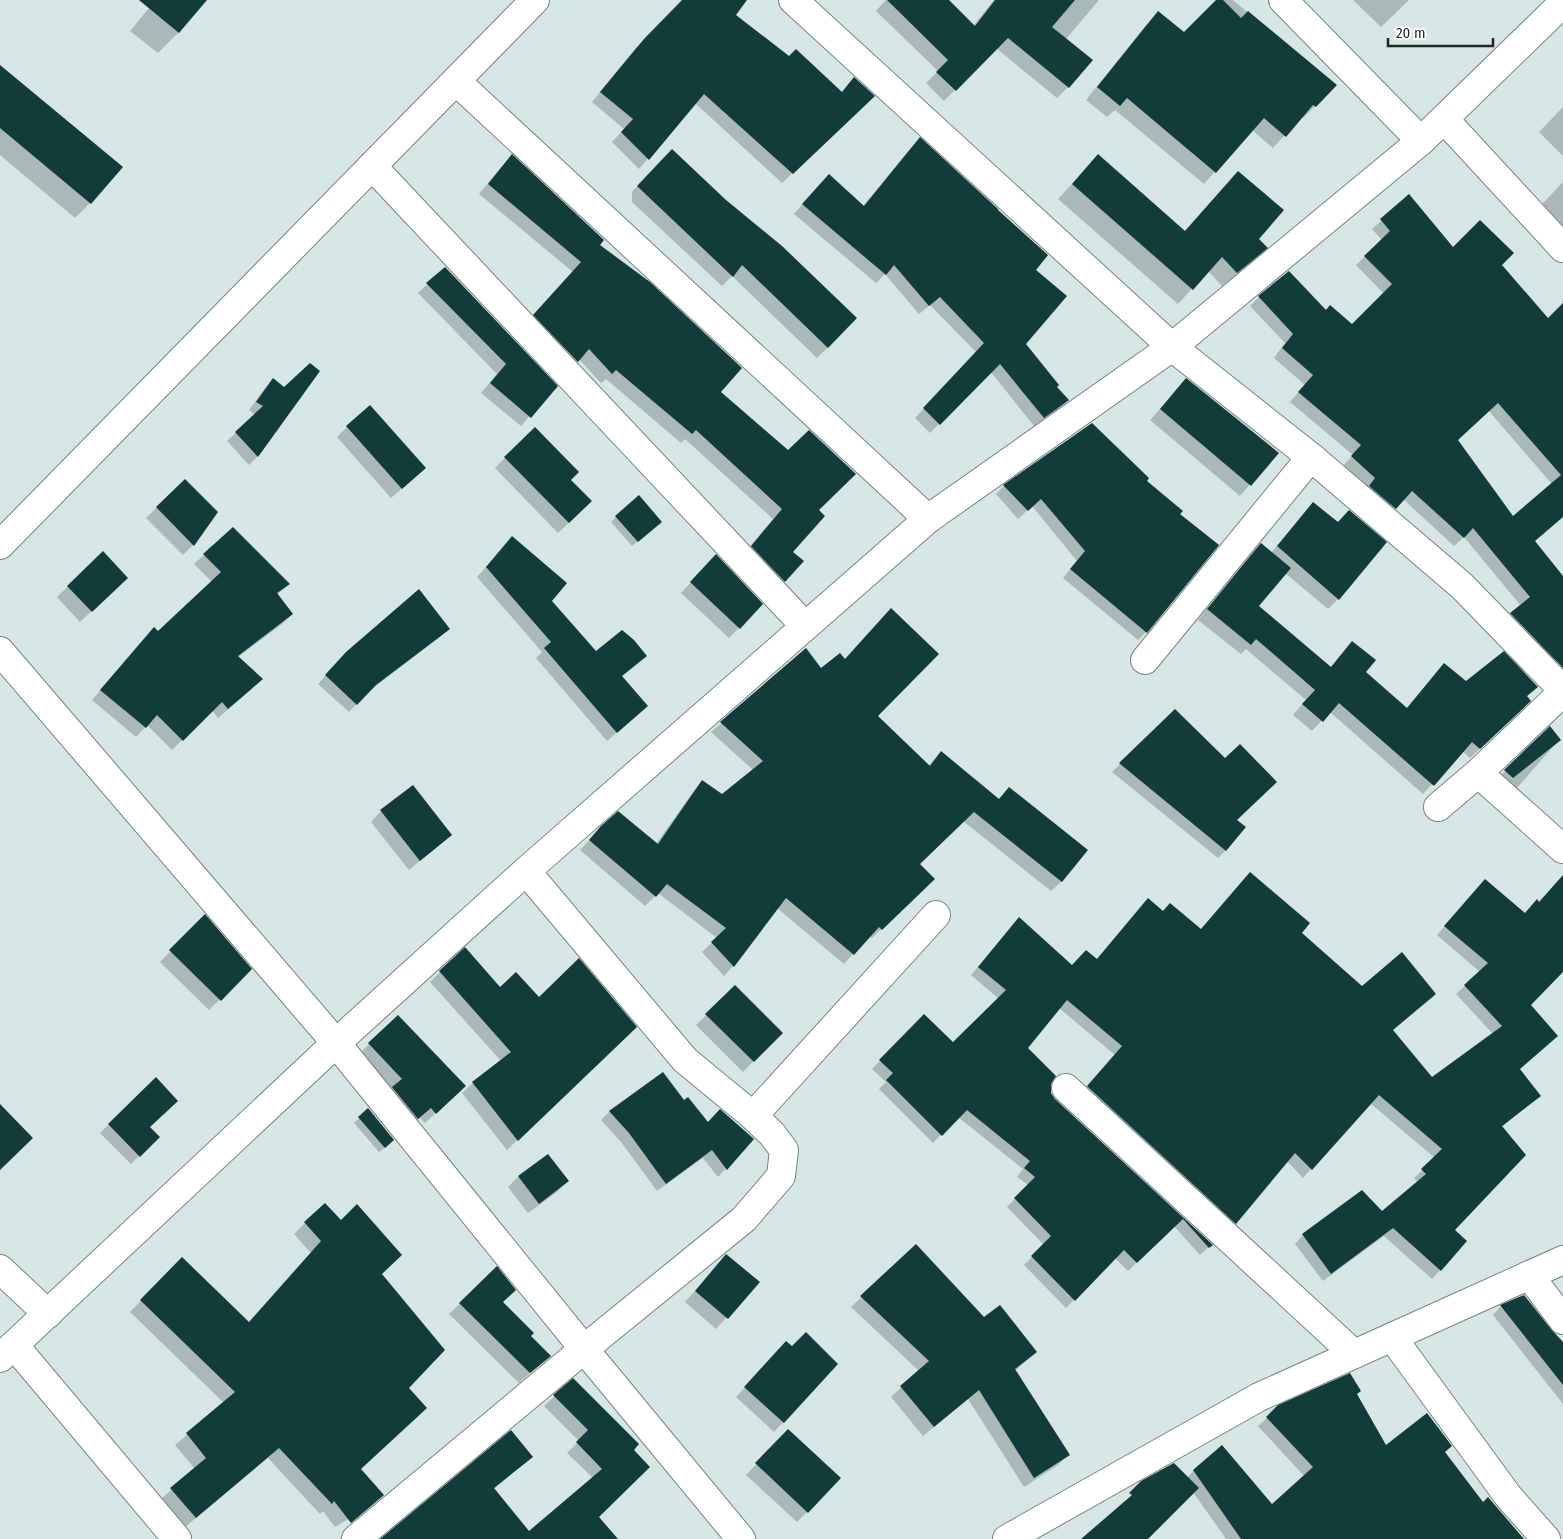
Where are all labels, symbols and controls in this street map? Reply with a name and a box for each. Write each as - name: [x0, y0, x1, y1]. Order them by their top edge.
- scale bar: [1388, 15, 1493, 47]
- text: 20 m: [1396, 24, 1426, 42]

